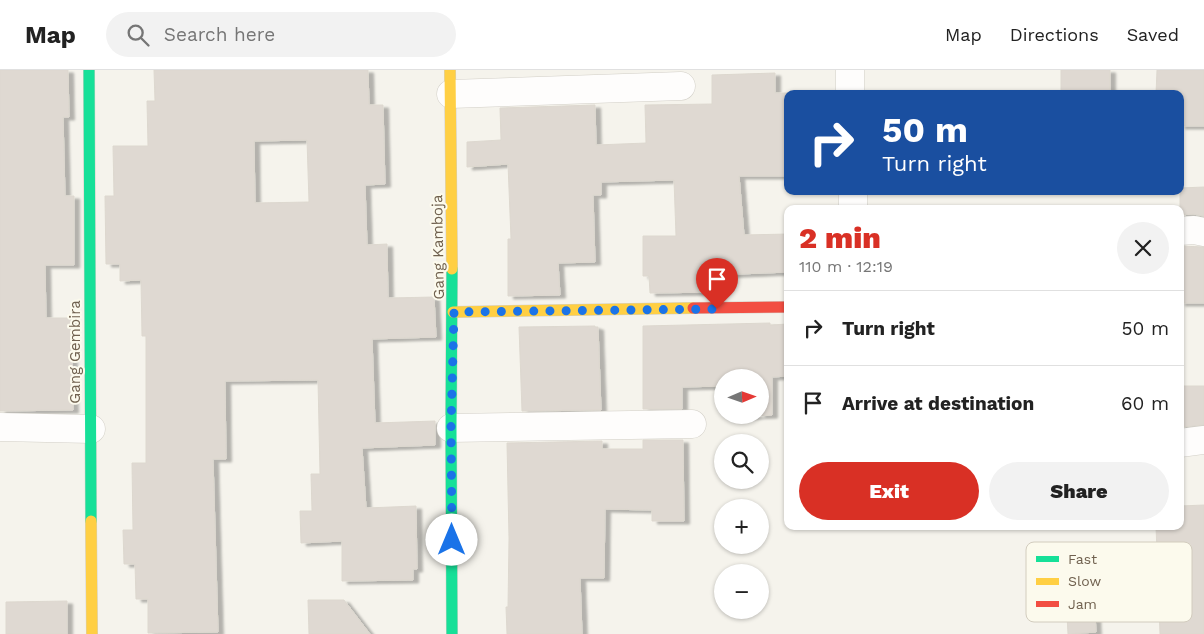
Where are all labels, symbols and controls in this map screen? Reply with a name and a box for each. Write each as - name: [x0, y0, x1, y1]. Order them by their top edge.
- search box: [106, 12, 456, 57]
- text: Map: [25, 21, 76, 49]
- icon: search: [124, 21, 152, 49]
- text: Search here: [164, 23, 275, 46]
- text: Map: [945, 24, 982, 45]
- text: Directions: [1010, 24, 1099, 45]
- text: Saved: [1127, 24, 1179, 45]
- text: 50 m: [882, 109, 968, 151]
- icon: right: [799, 110, 864, 175]
- text: Turn right: [882, 151, 987, 176]
- street label: Gang Kamboja: [428, 194, 448, 300]
- text: 2 min: [799, 220, 881, 255]
- button: close: [1117, 222, 1169, 274]
- text: 110 m · 12:19: [799, 257, 893, 276]
- pin: [696, 258, 738, 309]
- icon: arrive: [703, 265, 731, 293]
- street label: Gang Gembira: [66, 300, 84, 404]
- icon: right: [799, 314, 827, 342]
- text: Turn right: [842, 317, 935, 340]
- text: 50 m: [1122, 317, 1169, 340]
- north arrow: [714, 369, 769, 424]
- map controls: [714, 369, 769, 619]
- icon: arrive: [799, 389, 827, 417]
- text: Arrive at destination: [842, 392, 1034, 415]
- text: 60 m: [1121, 392, 1169, 415]
- button: search: [714, 434, 769, 489]
- button: Exit: [799, 462, 979, 520]
- button: Share: [989, 462, 1169, 520]
- button: +: [714, 499, 769, 554]
- position arrow: [425, 513, 477, 565]
- legend: [1026, 542, 1192, 622]
- text: Fast: [1068, 551, 1097, 567]
- button: −: [714, 564, 769, 619]
- text: Slow: [1068, 573, 1101, 589]
- text: Jam: [1068, 596, 1097, 612]

